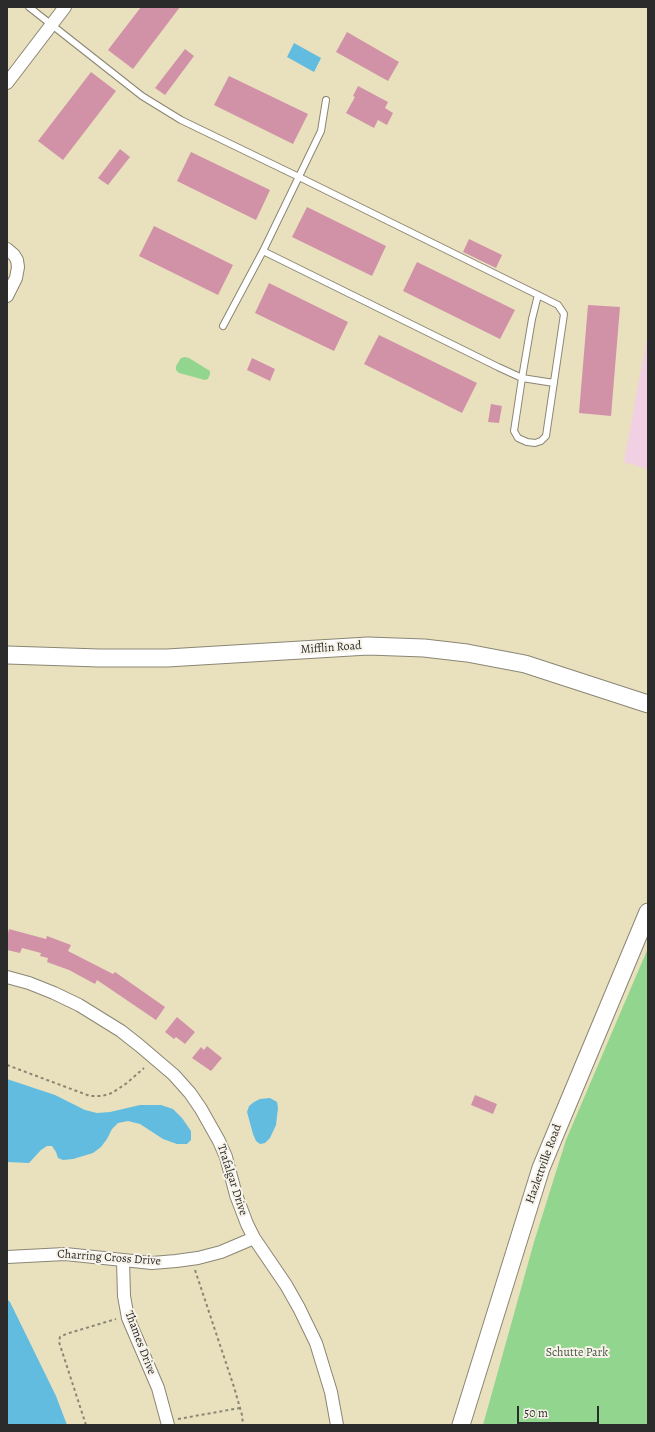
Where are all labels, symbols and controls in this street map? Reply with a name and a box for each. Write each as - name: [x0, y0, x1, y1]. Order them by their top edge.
- street label: Mifflin Road: [300, 639, 362, 657]
- street label: Hazlettville Road: [523, 1122, 565, 1206]
- street label: Trafalgar Drive: [214, 1143, 250, 1217]
- street label: Charring Cross Drive: [57, 1247, 161, 1269]
- street label: Thames Drive: [121, 1309, 159, 1377]
- park label: Schutte Park: [546, 1346, 608, 1360]
- scale bar: [519, 1398, 601, 1424]
- text: 50 m: [524, 1405, 548, 1421]

